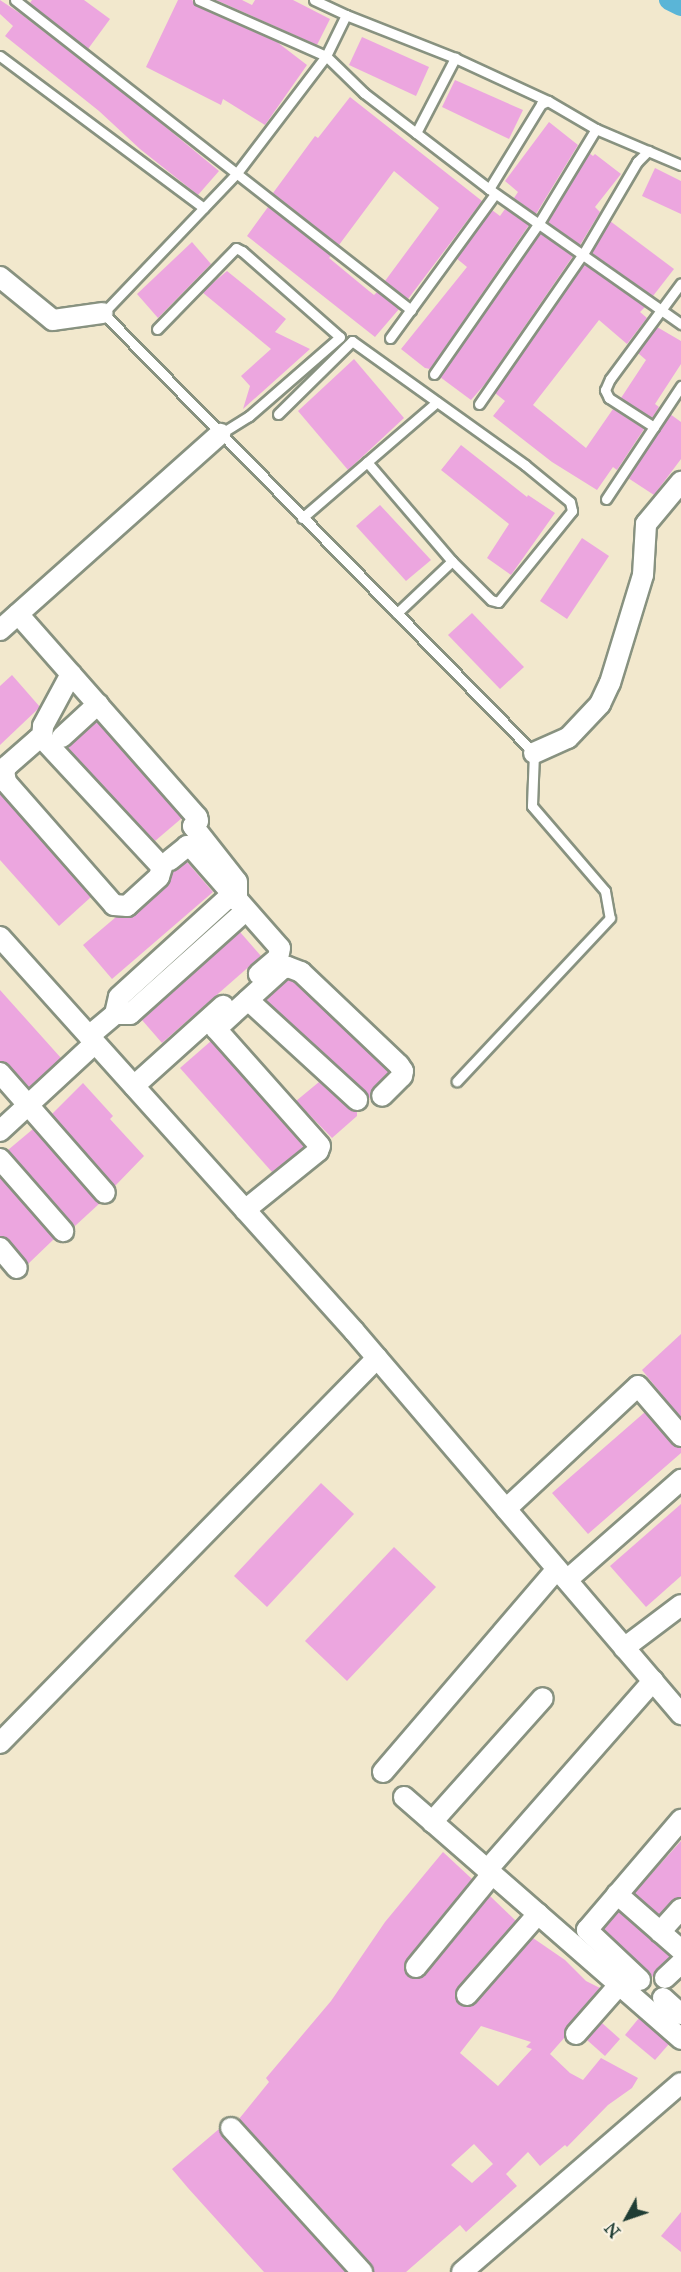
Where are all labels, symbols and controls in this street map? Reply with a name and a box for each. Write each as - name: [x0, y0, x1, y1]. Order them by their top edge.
- north arrow: [597, 2188, 657, 2248]
- text: N: [601, 2219, 624, 2241]

